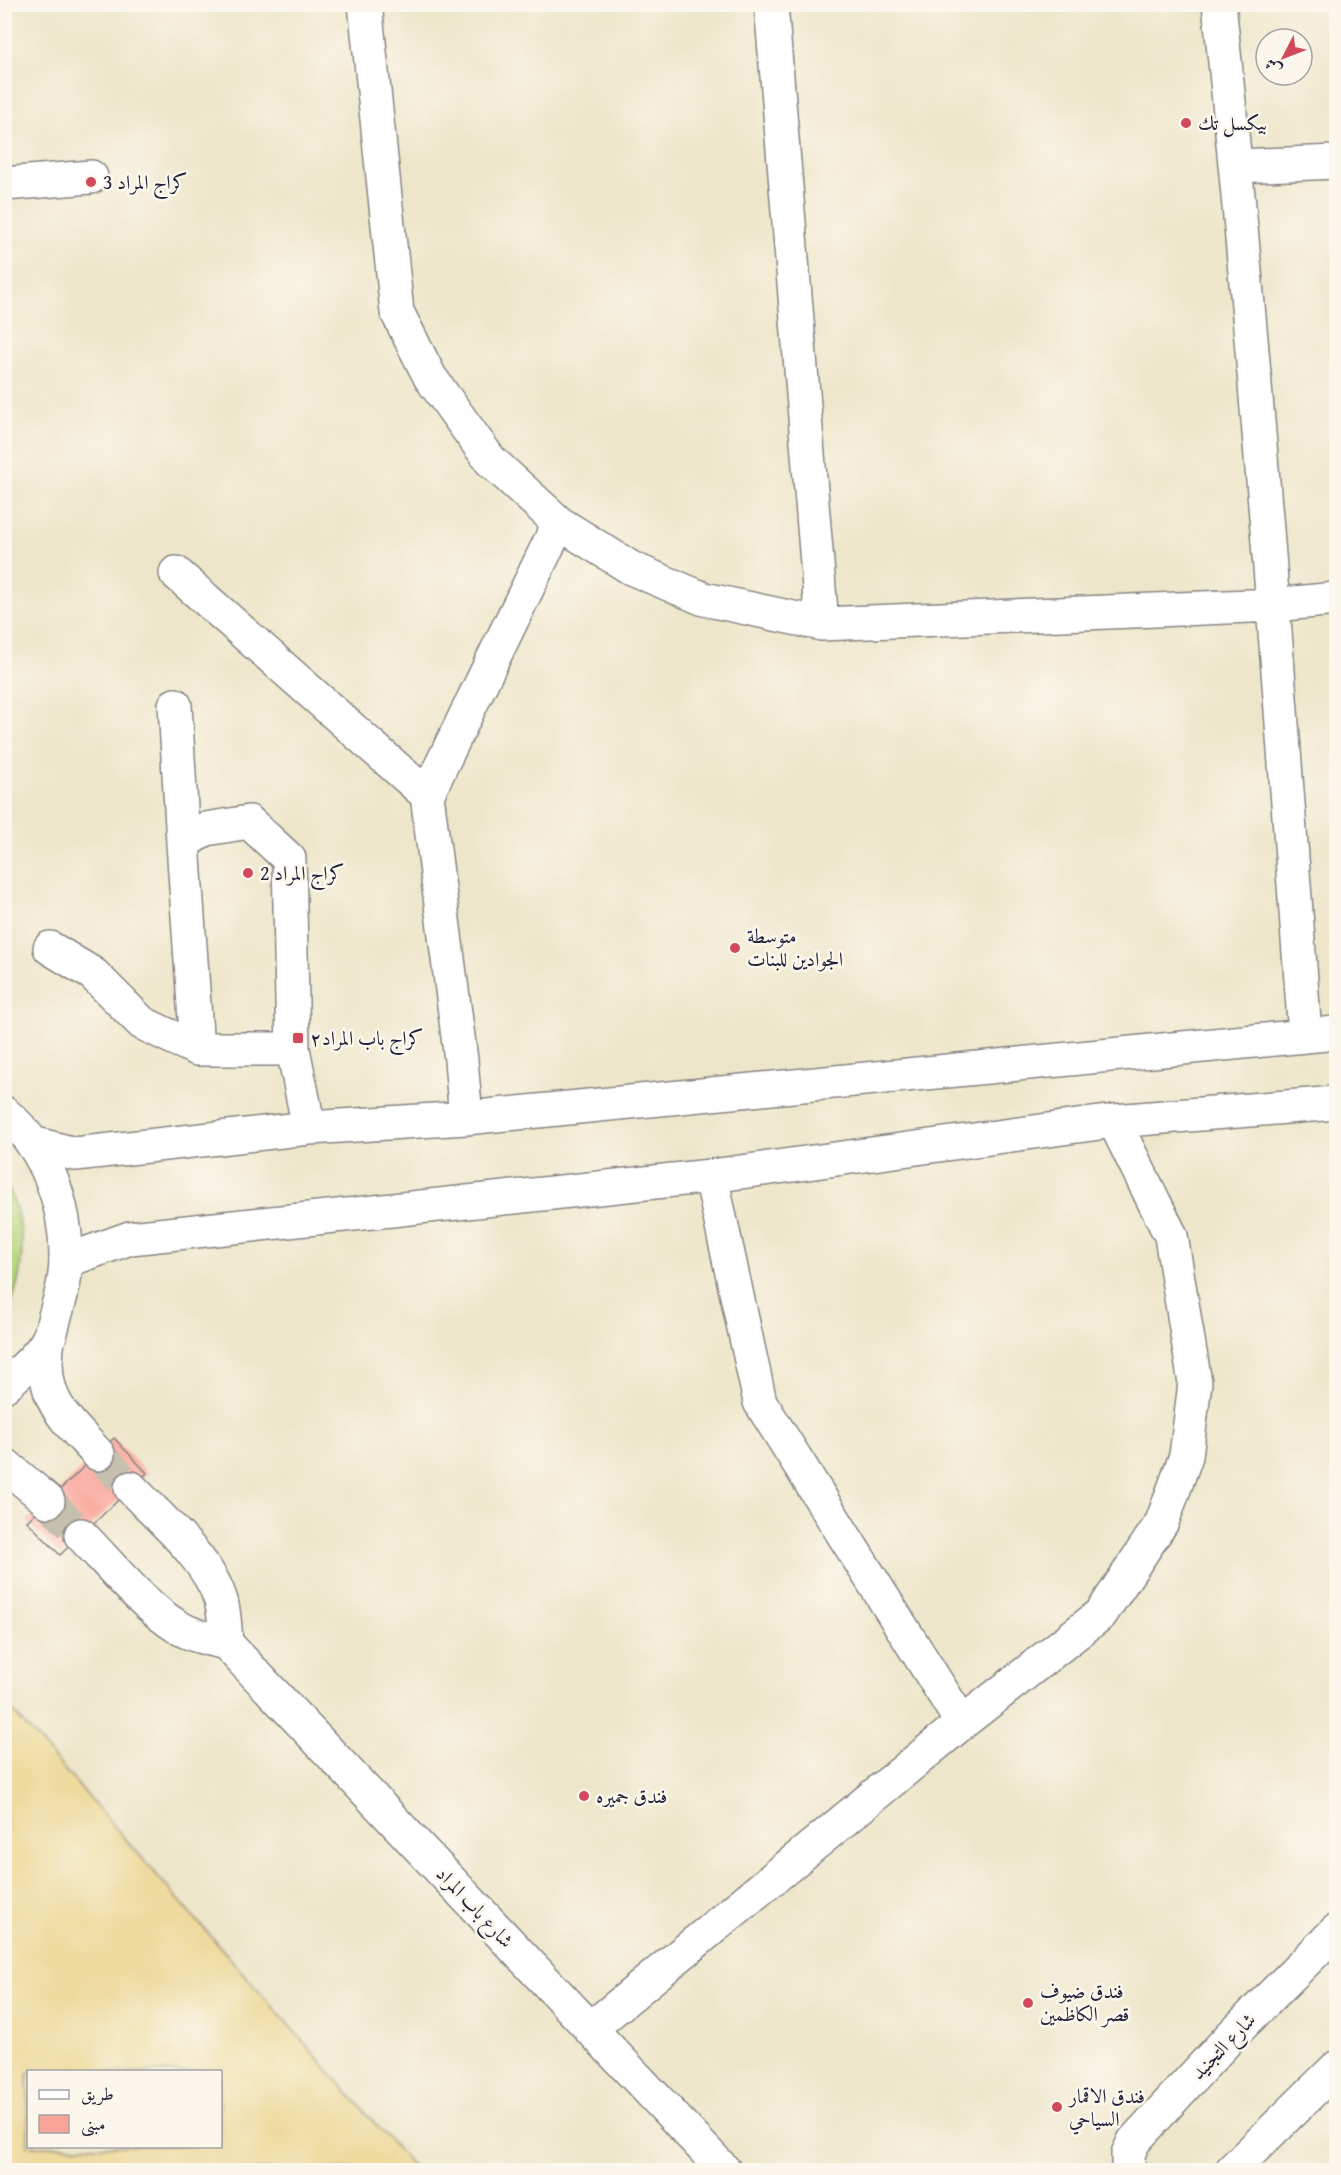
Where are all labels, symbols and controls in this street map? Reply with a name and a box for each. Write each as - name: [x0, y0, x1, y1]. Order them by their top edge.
- north arrow: [1254, 27, 1314, 87]
- text: ش: [1259, 53, 1287, 81]
- place label: بيكسل تك: [1198, 108, 1267, 138]
- marker: بيكسل تك: [1179, 116, 1193, 130]
- place label: كراج المراد 3: [103, 167, 188, 200]
- marker: كراج المراد 3: [84, 175, 98, 189]
- place label: كراج المراد 2: [260, 858, 345, 891]
- marker: كراج المراد 2: [241, 866, 255, 880]
- place label: متوسطة الجوادين للبنات: [747, 921, 843, 973]
- marker: متوسطة الجوادين للبنات: [728, 941, 742, 955]
- place label: كراج باب المراد٢: [310, 1023, 423, 1056]
- marker: كراج باب المراد٢: [291, 1031, 305, 1045]
- place label: فندق جميره: [596, 1781, 667, 1810]
- marker: فندق جميره: [577, 1789, 591, 1803]
- street label: شارع باب المراد: [427, 1859, 521, 1957]
- place label: فندق ضيوف قصر الكاظمين: [1040, 1976, 1130, 2028]
- marker: فندق ضيوف قصر الكاظمين: [1021, 1996, 1035, 2010]
- street label: شارع التجنيد: [1183, 2006, 1265, 2088]
- legend: [27, 2070, 222, 2148]
- text: طريق: [81, 2080, 114, 2107]
- place label: فندق الاقمار السياحي: [1067, 2081, 1145, 2135]
- marker: فندق الاقمار السياحي: [1050, 2100, 1064, 2114]
- text: مبنى: [81, 2110, 106, 2137]

